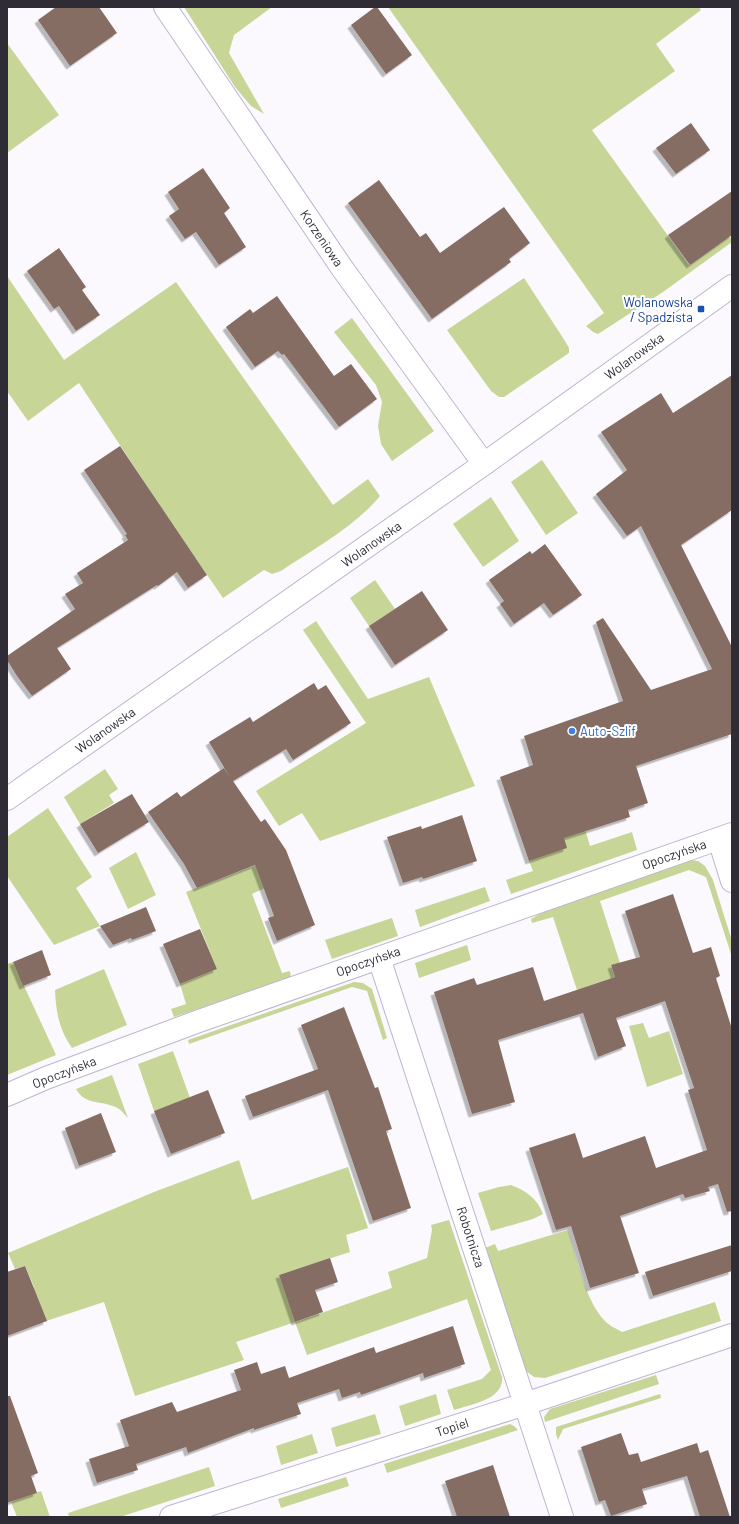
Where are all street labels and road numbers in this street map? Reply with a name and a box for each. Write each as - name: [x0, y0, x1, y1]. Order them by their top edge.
- street label: Korzeniowa: [297, 206, 347, 270]
- street label: Wolanowska: [601, 329, 667, 383]
- street label: Wolanowska: [338, 518, 404, 570]
- street label: Wolanowska: [72, 704, 138, 756]
- street label: Opoczyńska: [640, 836, 708, 872]
- street label: Opoczyńska: [334, 943, 402, 979]
- street label: Opoczyńska: [30, 1053, 98, 1091]
- street label: Robotnicza: [454, 1204, 488, 1270]
- street label: Topiel: [433, 1414, 471, 1440]

